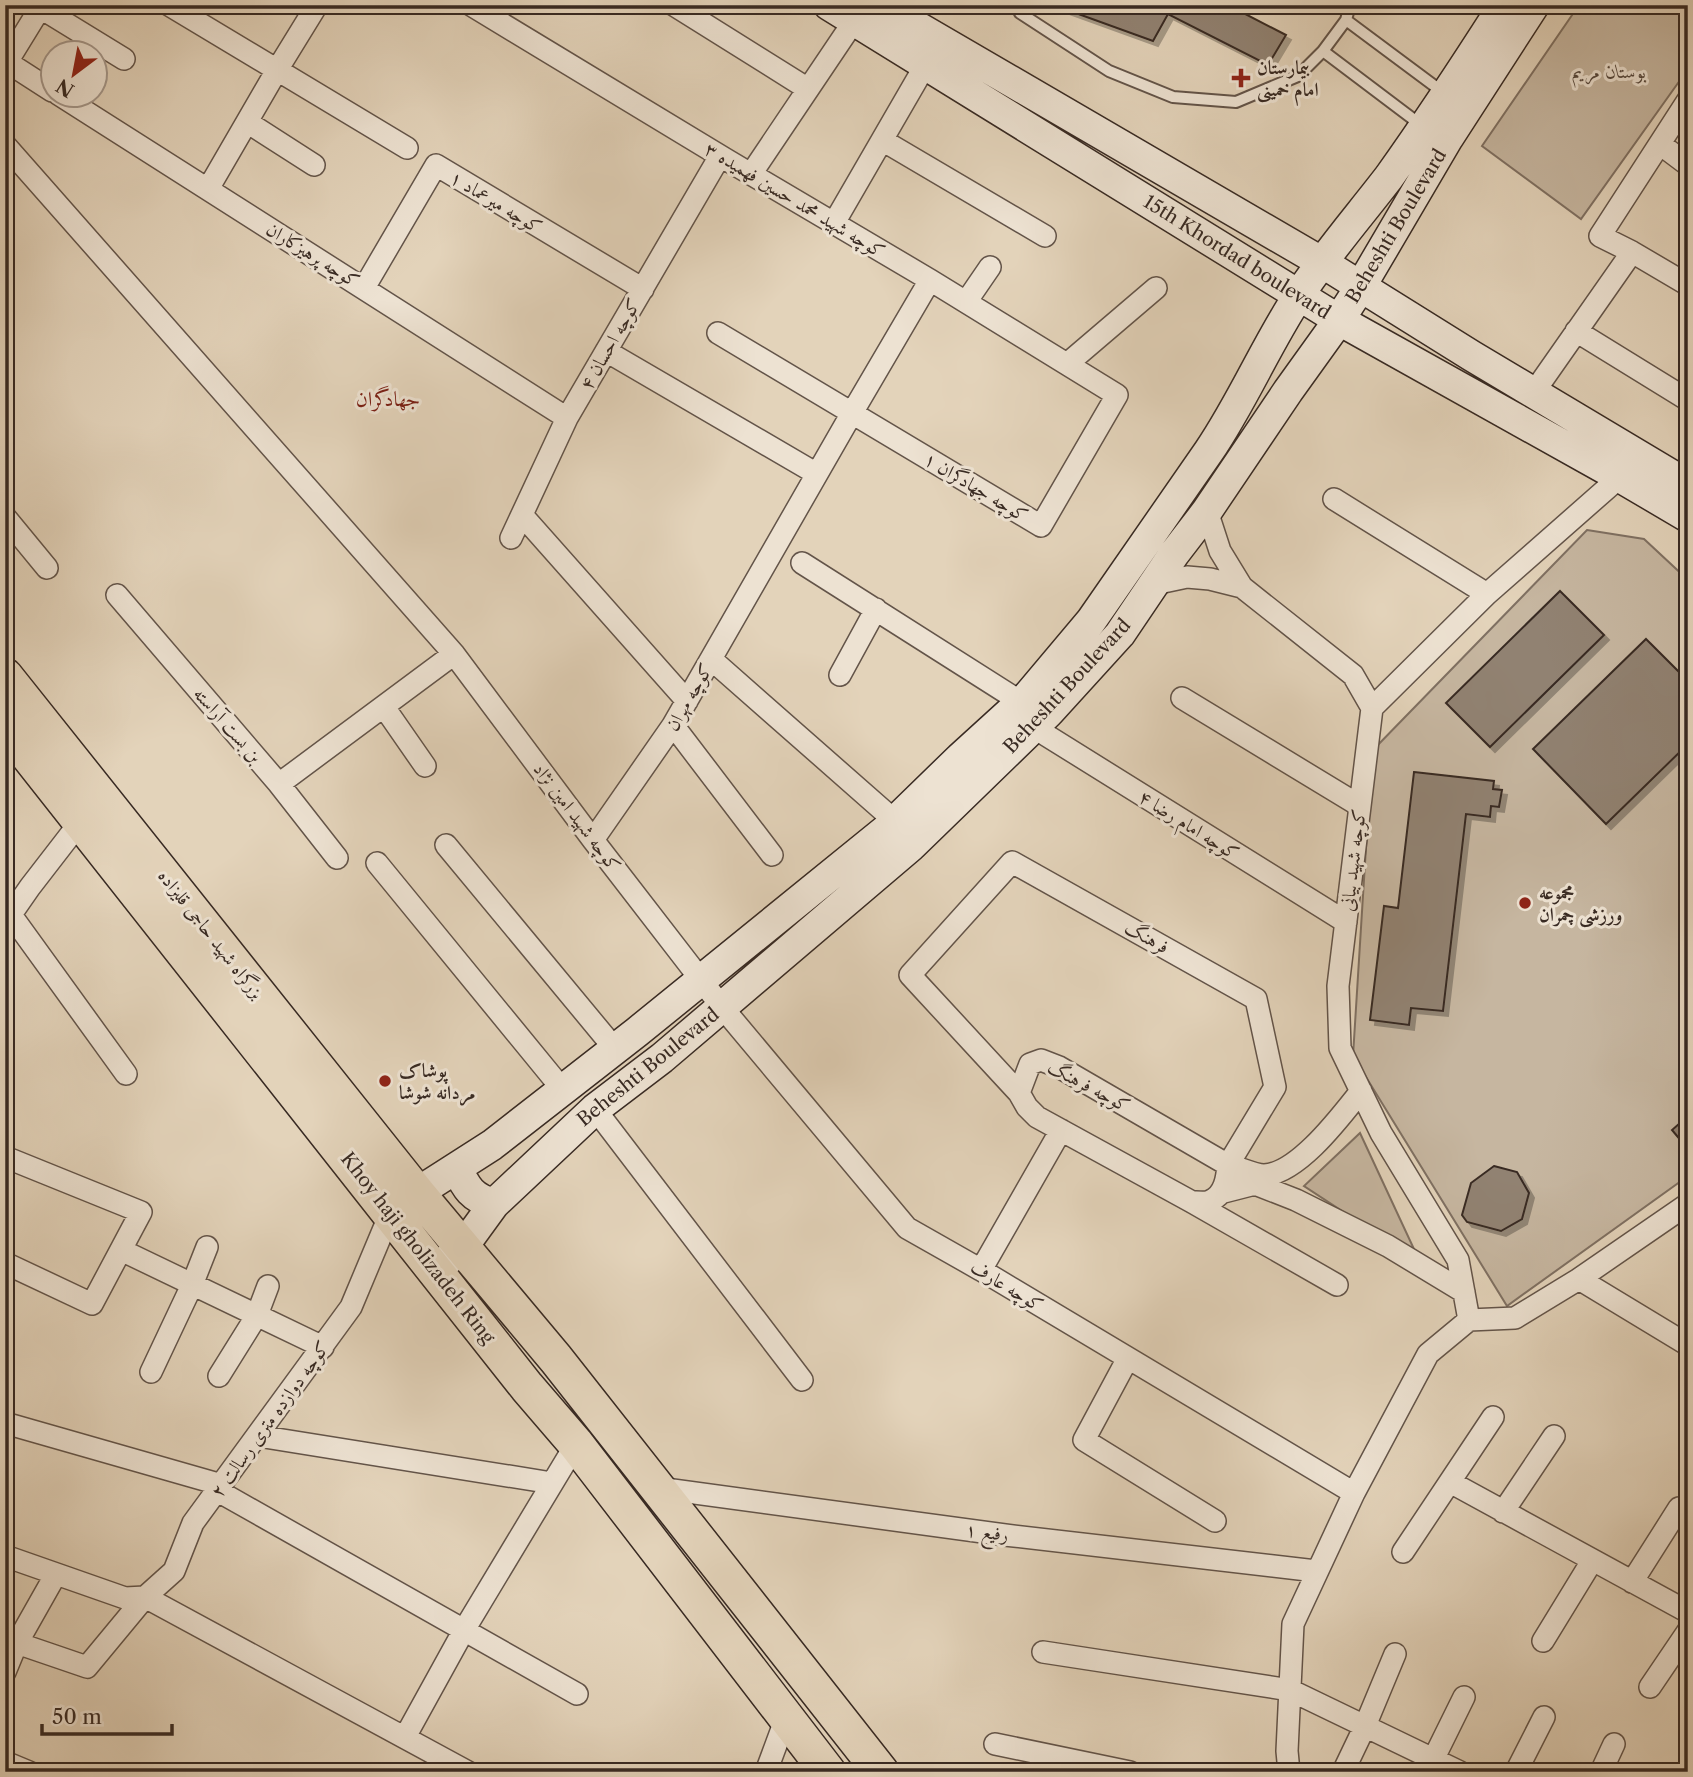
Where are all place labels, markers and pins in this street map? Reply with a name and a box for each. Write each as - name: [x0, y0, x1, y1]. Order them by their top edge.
- place label: بیمارستان امام خمینی: [1257, 56, 1319, 107]
- marker: بیمارستان امام خمینی: [1231, 68, 1251, 88]
- place label: مجموعه ورزشی چمران: [1539, 881, 1622, 928]
- marker: مجموعه ورزشی چمران: [1517, 895, 1533, 911]
- place label: پوشاک مردانه شوشا: [399, 1059, 475, 1106]
- marker: پوشاک مردانه شوشا: [377, 1073, 393, 1089]

